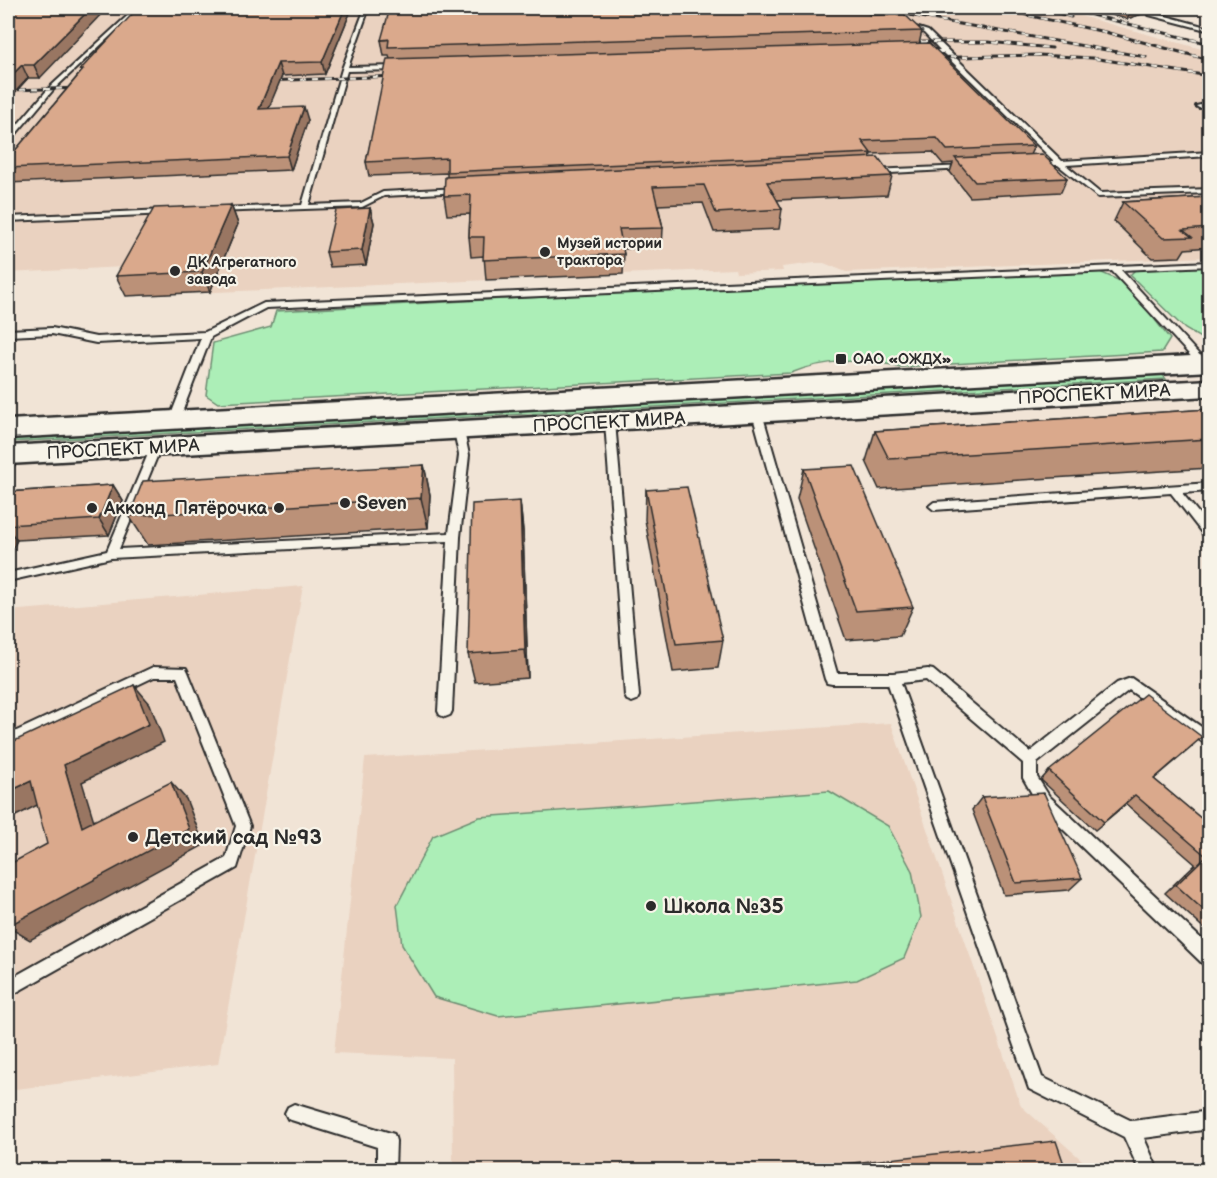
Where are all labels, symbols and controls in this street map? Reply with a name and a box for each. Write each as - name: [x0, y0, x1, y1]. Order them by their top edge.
- place label: Музей истории трактора: [557, 234, 662, 270]
- marker: Музей истории трактора: [538, 245, 552, 259]
- place label: ДК Агрегатного завода: [187, 253, 297, 289]
- marker: ДК Агрегатного завода: [168, 264, 182, 278]
- place label: ОАО «ОЖДХ»: [853, 350, 952, 369]
- marker: ОАО «ОЖДХ»: [834, 352, 848, 366]
- street label: ПРОСПЕКТ МИРА: [1017, 380, 1171, 409]
- street label: ПРОСПЕКТ МИРА: [532, 408, 686, 437]
- street label: ПРОСПЕКТ МИРА: [46, 435, 200, 464]
- place label: Seven: [357, 493, 407, 514]
- marker: Seven: [338, 496, 352, 510]
- place label: Акконд: [103, 498, 166, 519]
- place label: Пятёрочка: [174, 498, 268, 519]
- marker: Акконд: [85, 501, 99, 515]
- marker: Пятёрочка: [272, 501, 286, 515]
- place label: Детский сад №93: [145, 825, 322, 850]
- marker: Детский сад №93: [126, 830, 140, 844]
- place label: Школа №35: [663, 894, 784, 919]
- marker: Школа №35: [644, 899, 658, 913]

